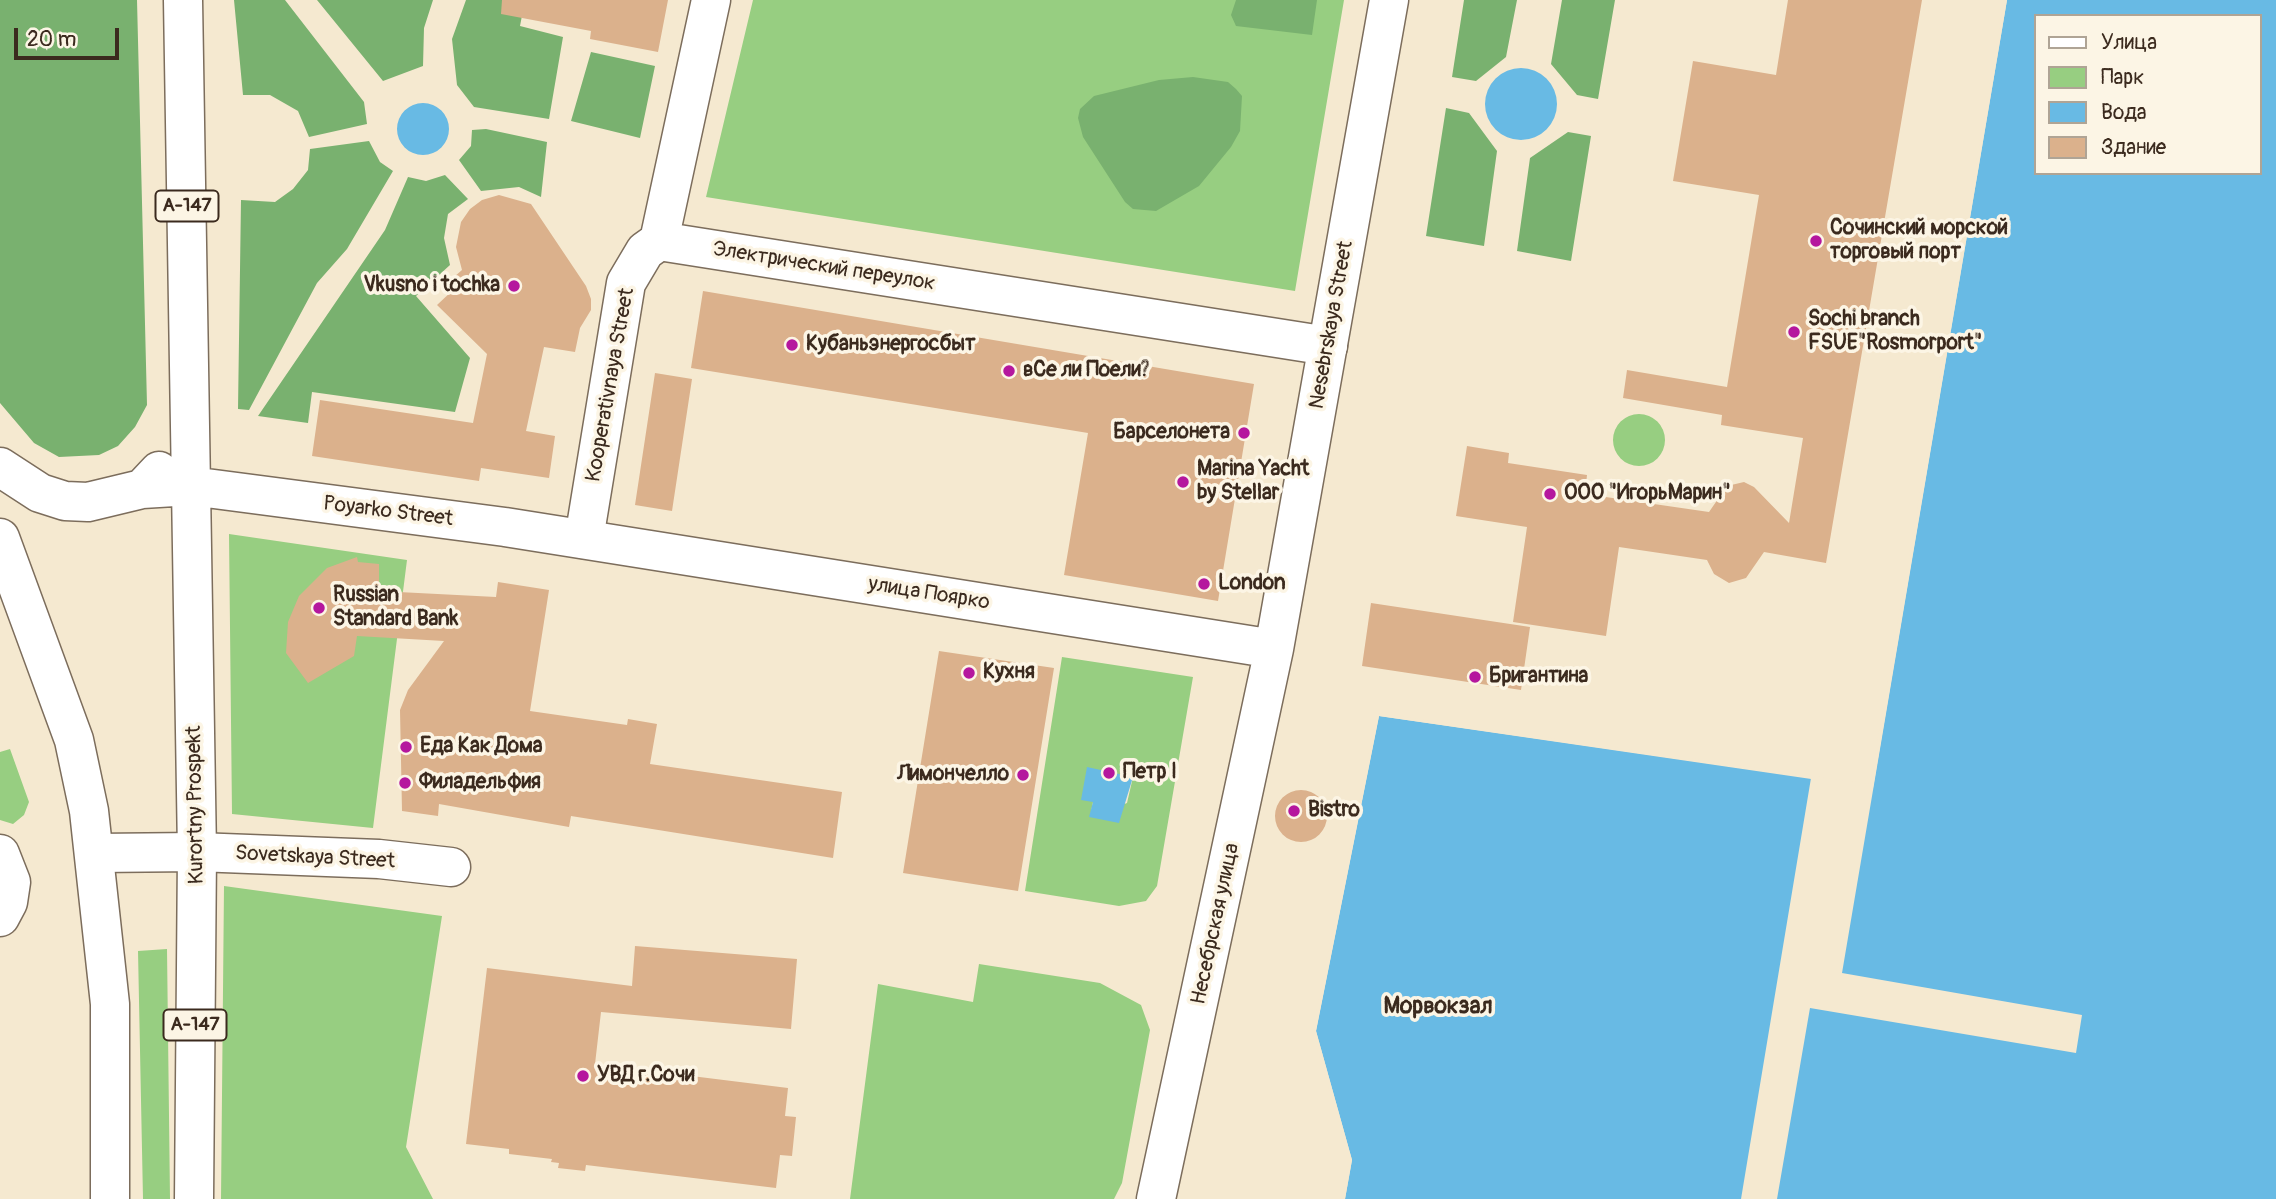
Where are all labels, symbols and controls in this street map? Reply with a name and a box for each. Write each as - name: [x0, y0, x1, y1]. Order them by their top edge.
- scale bar: [18, 14, 122, 58]
- legend: [2035, 14, 2262, 175]
- text: 20 m: [27, 26, 76, 53]
- text: Улица: [2101, 29, 2157, 56]
- text: Парк: [2101, 64, 2144, 91]
- text: Вода: [2101, 99, 2147, 126]
- text: Здание: [2101, 134, 2166, 161]
- road number: А-147: [156, 190, 218, 222]
- place label: Сочинский морской торговый порт: [1830, 216, 2008, 266]
- marker: Сочинский морской торговый порт: [1808, 233, 1824, 249]
- street label: Электрический переулок: [711, 237, 937, 297]
- street label: Nesebrskaya Street: [1305, 239, 1359, 411]
- place label: Vkusno i tochka: [364, 273, 500, 299]
- marker: Vkusno i tochka: [506, 278, 522, 294]
- street label: Kooperativnaya Street: [582, 286, 640, 484]
- place label: Sochi branch FSUE"Rosmorport": [1808, 307, 1982, 357]
- marker: Sochi branch FSUE"Rosmorport": [1786, 324, 1802, 340]
- place label: Кубаньэнергосбыт: [806, 332, 976, 358]
- marker: Кубаньэнергосбыт: [784, 337, 800, 353]
- place label: вСе ли Поели?: [1023, 358, 1150, 384]
- marker: вСе ли Поели?: [1001, 363, 1017, 379]
- place label: Барселонета: [1113, 420, 1230, 446]
- marker: Барселонета: [1236, 425, 1252, 441]
- place label: Marina Yacht by Stellar: [1197, 457, 1309, 507]
- marker: Marina Yacht by Stellar: [1175, 474, 1191, 490]
- place label: ООО "ИгорьМарин": [1564, 481, 1731, 507]
- marker: ООО "ИгорьМарин": [1542, 486, 1558, 502]
- street label: Poyarko Street: [322, 492, 454, 532]
- place label: London: [1218, 571, 1286, 597]
- street label: улица Поярко: [866, 572, 992, 616]
- marker: London: [1196, 576, 1212, 592]
- place label: Russian Standard Bank: [333, 583, 458, 633]
- marker: Russian Standard Bank: [311, 600, 327, 616]
- place label: Кухня: [983, 660, 1035, 686]
- place label: Бригантина: [1489, 664, 1588, 690]
- marker: Кухня: [961, 665, 977, 681]
- marker: Бригантина: [1467, 669, 1483, 685]
- street label: Kurortny Prospekt: [182, 725, 210, 885]
- place label: Еда Как Дома: [420, 734, 543, 760]
- marker: Еда Как Дома: [398, 739, 414, 755]
- place label: Петр I: [1123, 760, 1177, 786]
- place label: Лимончелло: [897, 762, 1009, 788]
- marker: Петр I: [1101, 765, 1117, 781]
- marker: Лимончелло: [1015, 767, 1031, 783]
- place label: Филадельфия: [419, 770, 541, 796]
- marker: Филадельфия: [397, 775, 413, 791]
- place label: Bistro: [1308, 798, 1360, 824]
- marker: Bistro: [1286, 803, 1302, 819]
- street label: Sovetskaya Street: [234, 841, 396, 875]
- street label: Несебрская улица: [1187, 841, 1245, 1007]
- district label: Морвокзал: [1383, 993, 1493, 1021]
- road number: А-147: [164, 1009, 227, 1040]
- place label: УВД г.Сочи: [597, 1063, 695, 1089]
- marker: УВД г.Сочи: [575, 1068, 591, 1084]

